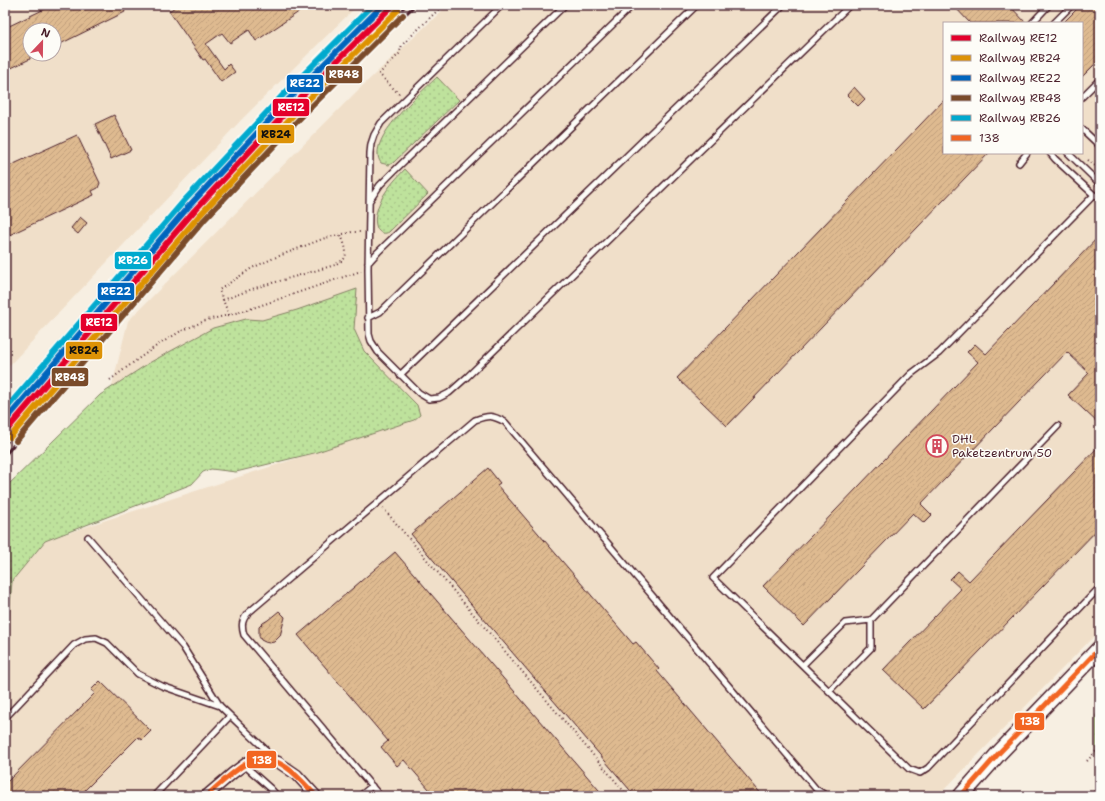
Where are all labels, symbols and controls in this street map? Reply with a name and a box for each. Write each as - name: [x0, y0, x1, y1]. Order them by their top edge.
- north arrow: [22, 22, 62, 62]
- legend: [943, 22, 1083, 154]
- text: N: [39, 25, 53, 42]
- text: Railway RE12: [979, 30, 1058, 46]
- text: Railway RB24: [979, 50, 1061, 66]
- line badge: RB48: [325, 65, 363, 84]
- text: RB48: [329, 67, 359, 82]
- text: Railway RE22: [979, 70, 1061, 86]
- line badge: RE22: [286, 74, 324, 93]
- text: RE22: [290, 76, 320, 91]
- text: Railway RB48: [979, 90, 1061, 106]
- line badge: RE12: [272, 98, 310, 117]
- text: RE12: [277, 100, 305, 115]
- text: Railway RB26: [979, 110, 1061, 126]
- line badge: RB24: [257, 124, 295, 144]
- text: RB24: [261, 127, 291, 142]
- text: 138: [979, 130, 1000, 146]
- line badge: RB26: [114, 251, 152, 270]
- text: RB26: [118, 253, 148, 268]
- line badge: RE22: [97, 282, 135, 301]
- text: RE22: [101, 284, 131, 299]
- line badge: RE12: [80, 313, 118, 332]
- text: RE12: [85, 315, 113, 330]
- line badge: RB24: [65, 341, 103, 360]
- text: RB24: [69, 343, 99, 358]
- line badge: RB48: [51, 367, 89, 387]
- text: RB48: [55, 370, 85, 385]
- place label: DHL Paketzentrum 50: [952, 431, 1052, 461]
- building icon: DHL Paketzentrum 50: [924, 433, 950, 459]
- line badge: 138: [1014, 712, 1045, 731]
- text: 138: [1020, 714, 1040, 729]
- line badge: 138: [246, 750, 277, 769]
- text: 138: [252, 753, 272, 768]

